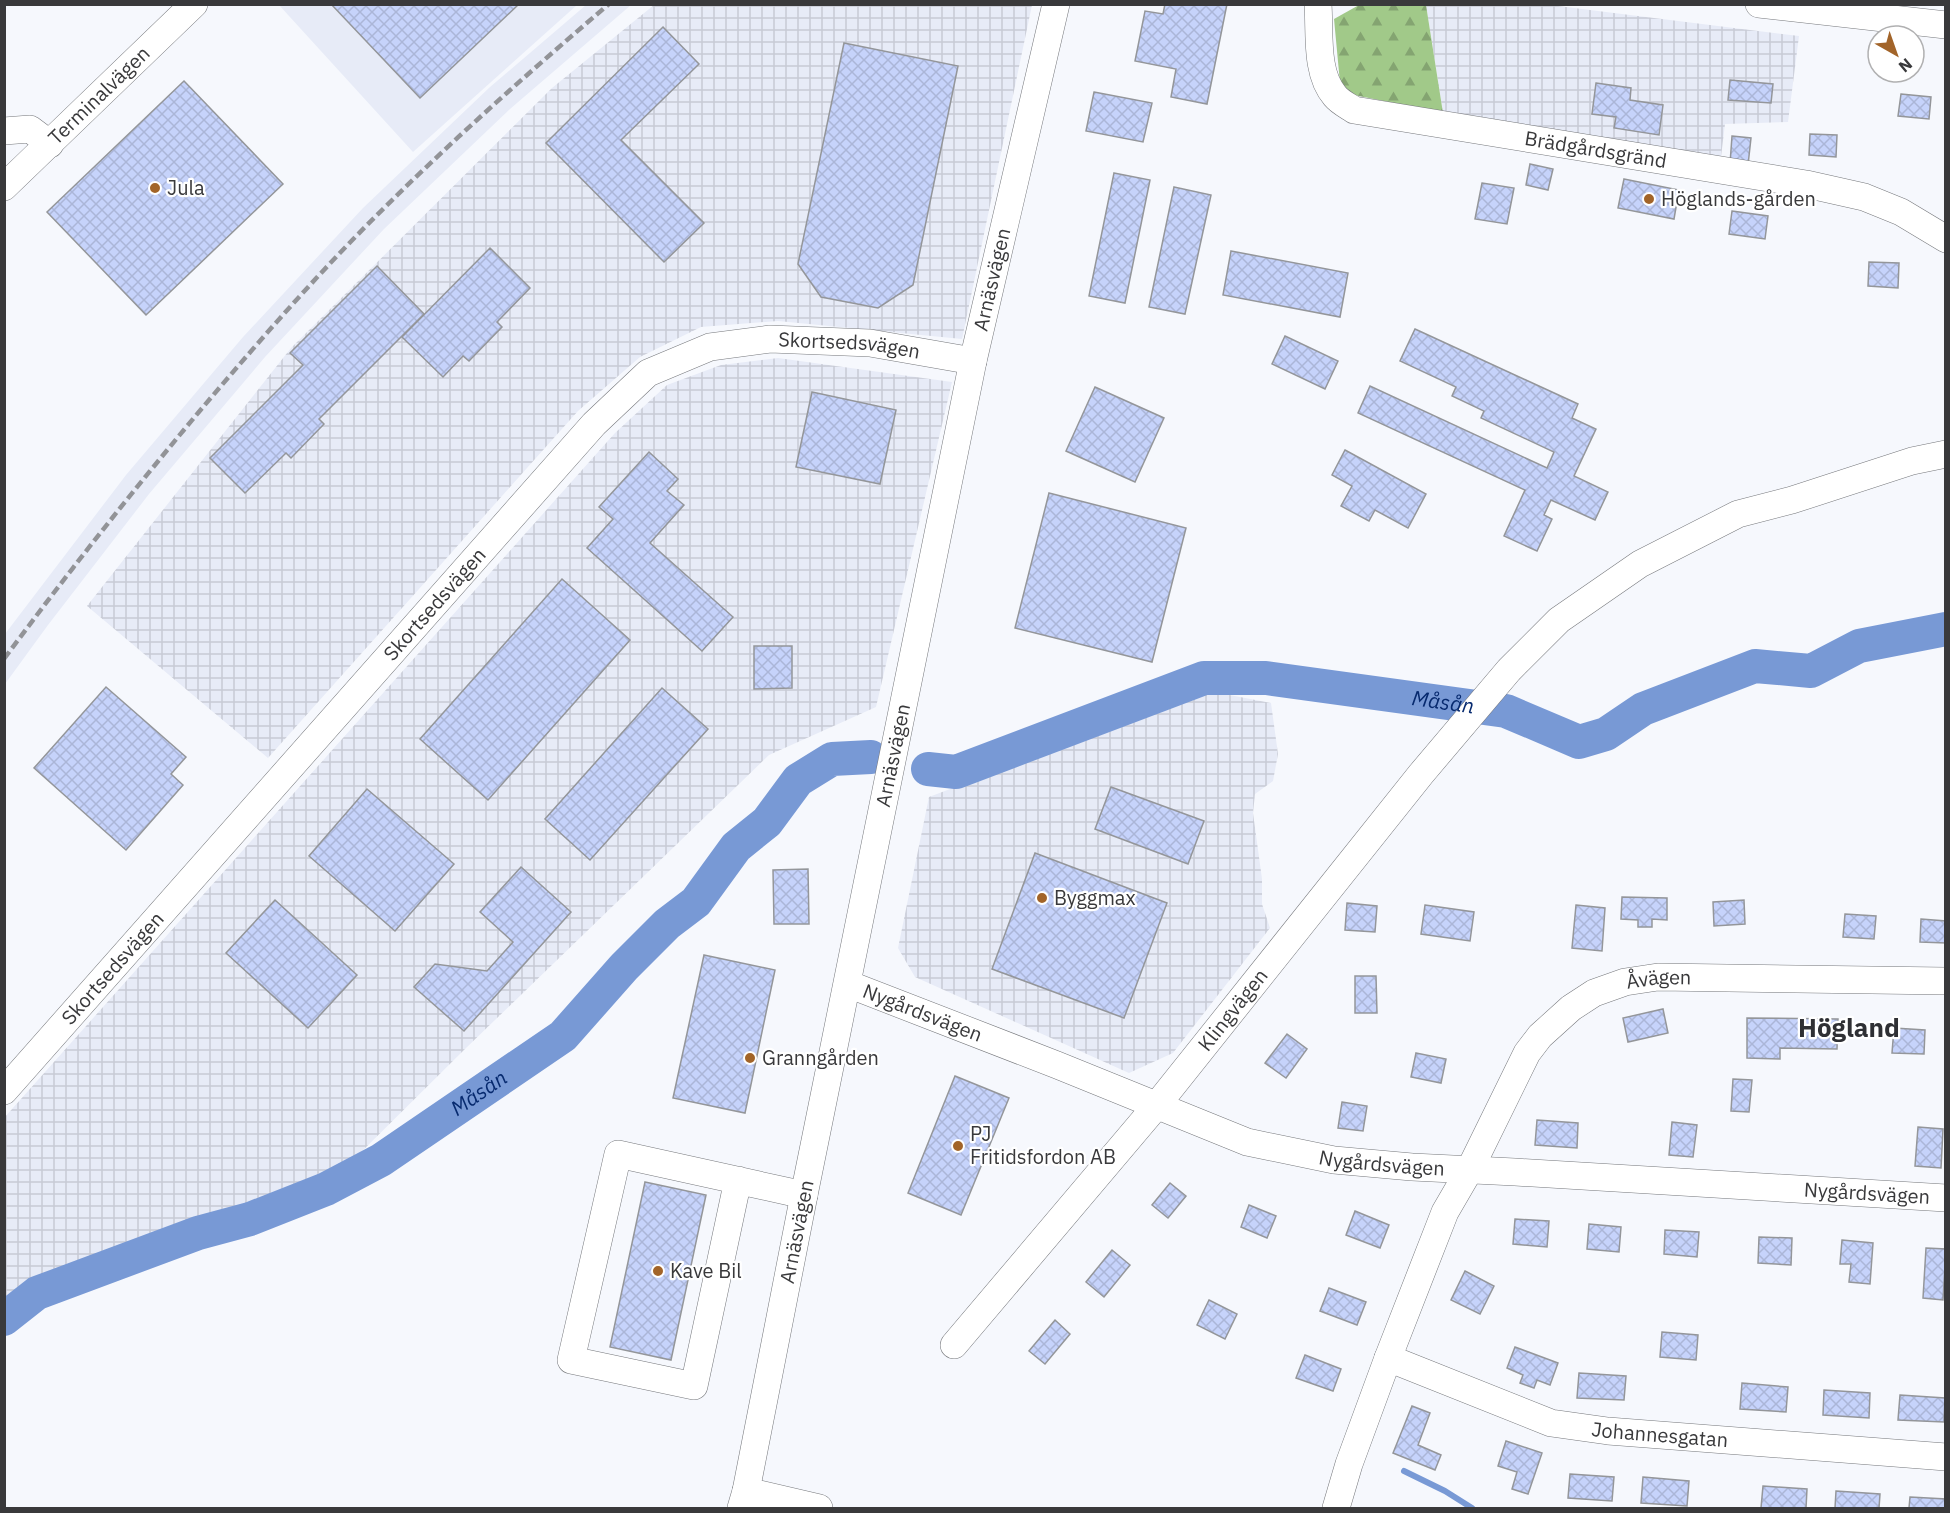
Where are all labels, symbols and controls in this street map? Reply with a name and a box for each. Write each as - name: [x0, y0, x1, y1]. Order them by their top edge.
- north arrow: [1866, 24, 1926, 84]
- street label: Terminalvägen: [42, 40, 155, 150]
- text: N: [1895, 54, 1917, 77]
- street label: Brädgårdsgränd: [1523, 124, 1669, 174]
- place label: Jula: [167, 174, 205, 201]
- marker: Jula: [148, 181, 162, 195]
- place label: Höglands-gården: [1661, 185, 1816, 212]
- marker: Höglands-gården: [1642, 192, 1656, 206]
- street label: Arnäsvägen: [966, 225, 1016, 334]
- street label: Skortsedsvägen: [778, 325, 922, 365]
- street label: Skortsedsvägen: [377, 542, 492, 666]
- water label: Måsån: [1410, 683, 1476, 719]
- street label: Arnäsvägen: [869, 701, 916, 809]
- place label: Byggmax: [1054, 884, 1136, 911]
- marker: Byggmax: [1035, 891, 1049, 905]
- street label: Skortsedsvägen: [55, 906, 170, 1030]
- street label: Klingvägen: [1191, 963, 1274, 1056]
- street label: Åvägen: [1624, 963, 1692, 995]
- street label: Nygårdsvägen: [859, 977, 986, 1048]
- district label: Högland: [1798, 1010, 1900, 1044]
- place label: Granngården: [762, 1044, 879, 1071]
- marker: Granngården: [743, 1051, 757, 1065]
- water label: Måsån: [445, 1063, 512, 1122]
- place label: PJ Fritidsfordon AB: [970, 1120, 1116, 1170]
- marker: PJ Fritidsfordon AB: [951, 1139, 965, 1153]
- street label: Nygårdsvägen: [1317, 1143, 1445, 1182]
- street label: Nygårdsvägen: [1803, 1175, 1931, 1210]
- street label: Arnäsvägen: [773, 1177, 820, 1286]
- place label: Kave Bil: [670, 1257, 742, 1284]
- marker: Kave Bil: [651, 1264, 665, 1278]
- street label: Johannesgatan: [1590, 1415, 1729, 1453]

